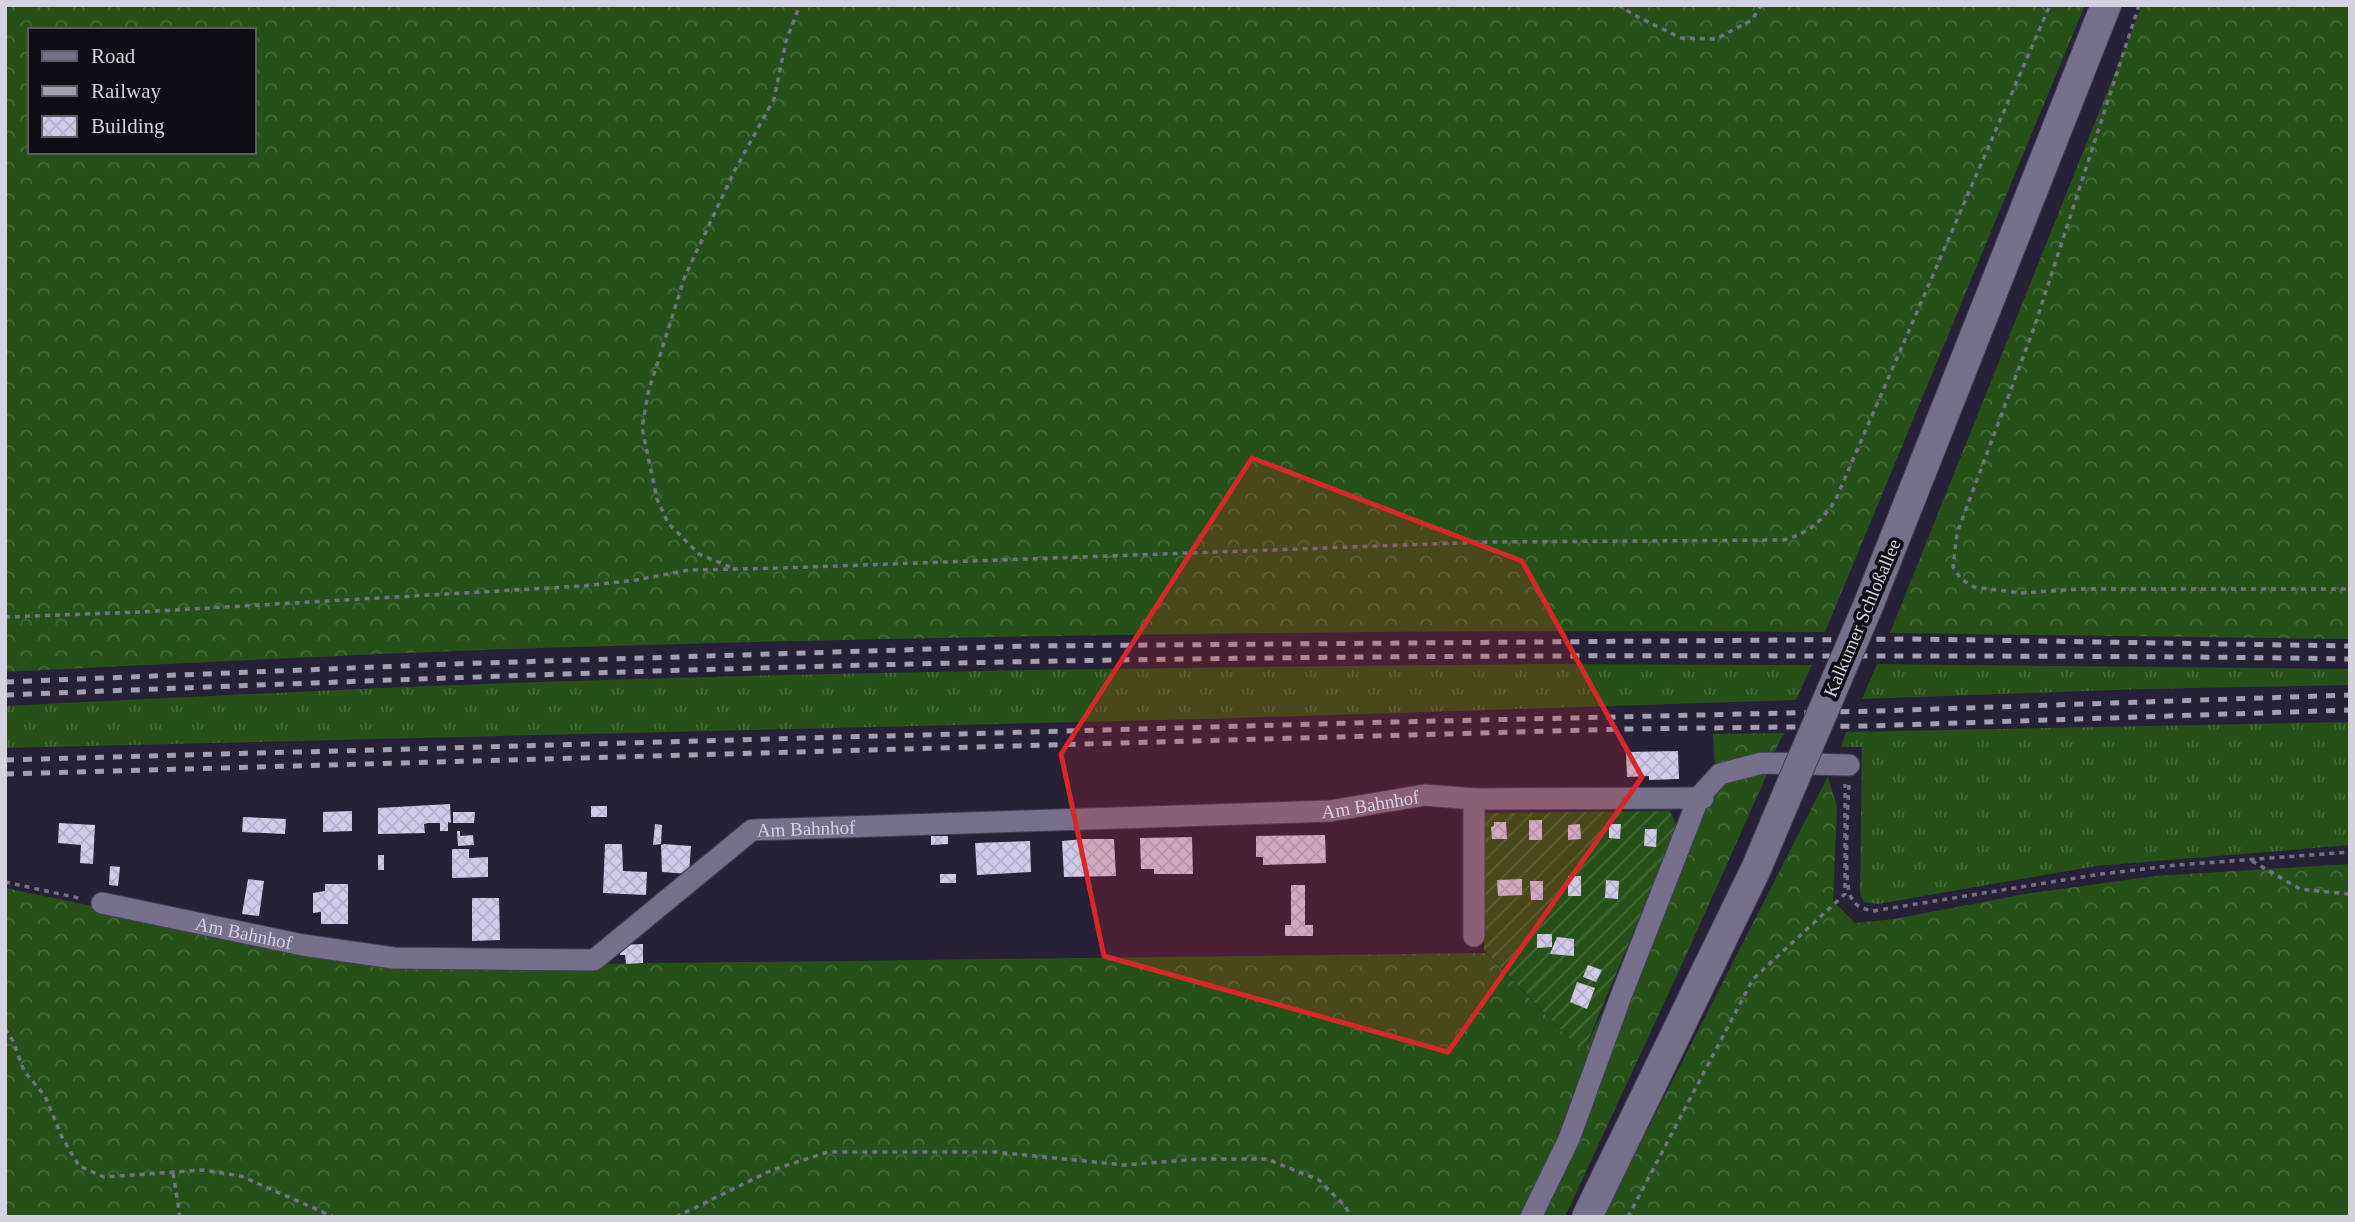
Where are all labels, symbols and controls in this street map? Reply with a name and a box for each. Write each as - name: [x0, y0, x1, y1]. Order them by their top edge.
- legend: [28, 28, 256, 154]
- text: Road: [91, 44, 136, 68]
- text: Railway: [91, 79, 161, 103]
- text: Building: [91, 114, 165, 138]
- street label: Kalkumer Schloßallee: [1819, 536, 1905, 700]
- street label: Am Bahnhof: [1321, 786, 1421, 822]
- street label: Am Bahnhof: [756, 816, 856, 840]
- street label: Am Bahnhof: [193, 912, 295, 953]

